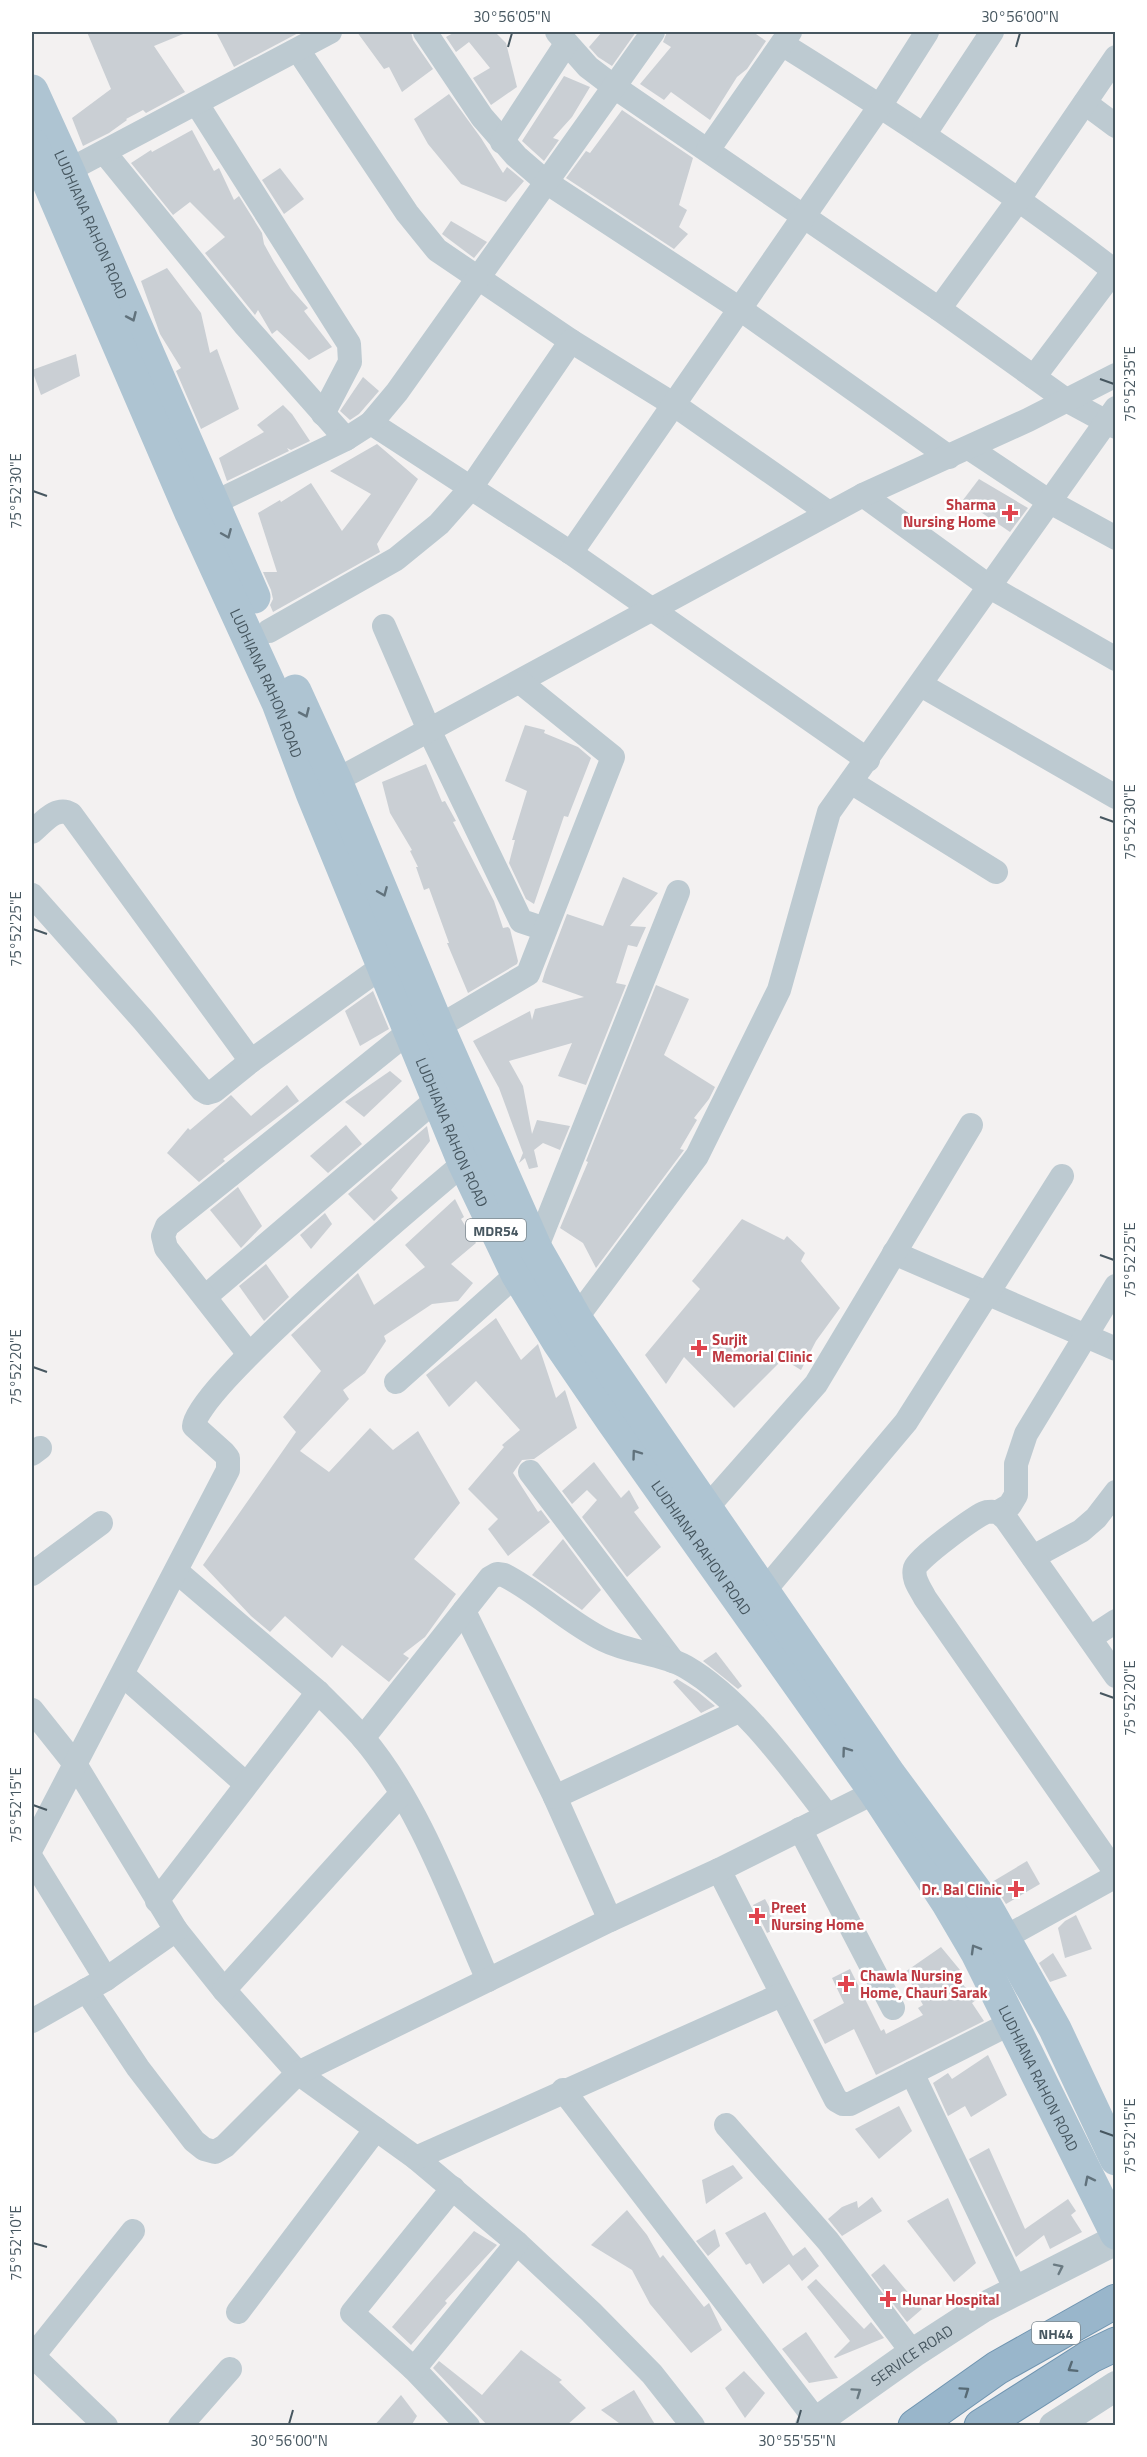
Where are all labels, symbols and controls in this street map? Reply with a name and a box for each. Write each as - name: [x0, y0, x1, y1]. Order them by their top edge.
- text: 30°56'05"N: [473, 5, 551, 28]
- text: 30°56'00"N: [981, 5, 1059, 28]
- street label: LUDHIANA RAHON ROAD: [49, 146, 134, 303]
- one-way arrow: [125, 310, 137, 321]
- text: 75°52'35"E: [1118, 346, 1141, 422]
- text: 75°52'30"E: [4, 453, 27, 529]
- place label: Sharma Nursing Home: [903, 493, 996, 533]
- marker: Sharma Nursing Home: [1001, 504, 1019, 522]
- one-way arrow: [220, 528, 232, 539]
- street label: LUDHIANA RAHON ROAD: [225, 604, 309, 761]
- one-way arrow: [298, 706, 310, 717]
- text: 75°52'30"E: [1118, 784, 1141, 860]
- one-way arrow: [376, 885, 388, 896]
- text: 75°52'25"E: [4, 891, 27, 967]
- street label: LUDHIANA RAHON ROAD: [410, 1054, 495, 1211]
- road number: MDR54: [466, 1219, 526, 1241]
- text: 75°52'25"E: [1118, 1222, 1141, 1298]
- place label: Surjit Memorial Clinic: [712, 1328, 813, 1368]
- text: 75°52'20"E: [4, 1329, 27, 1405]
- marker: Surjit Memorial Clinic: [690, 1339, 708, 1357]
- one-way arrow: [632, 1450, 643, 1461]
- street label: LUDHIANA RAHON ROAD: [646, 1475, 758, 1620]
- text: 75°52'20"E: [1118, 1660, 1141, 1736]
- one-way arrow: [842, 1746, 853, 1757]
- text: 75°52'15"E: [4, 1767, 27, 1843]
- place label: Dr. Bal Clinic: [921, 1878, 1002, 1901]
- marker: Dr. Bal Clinic: [1007, 1880, 1025, 1898]
- place label: Preet Nursing Home: [771, 1896, 864, 1936]
- marker: Preet Nursing Home: [748, 1907, 766, 1925]
- one-way arrow: [970, 1945, 982, 1956]
- place label: Chawla Nursing Home, Chauri Sarak: [860, 1964, 988, 2004]
- marker: Chawla Nursing Home, Chauri Sarak: [837, 1975, 855, 1993]
- street label: LUDHIANA RAHON ROAD: [993, 2001, 1085, 2155]
- text: 75°52'15"E: [1118, 2098, 1141, 2174]
- one-way arrow: [1085, 2176, 1097, 2187]
- text: 75°52'10"E: [4, 2205, 27, 2281]
- one-way arrow: [1053, 2264, 1064, 2276]
- place label: Hunar Hospital: [902, 2288, 1000, 2311]
- marker: Hunar Hospital: [879, 2290, 897, 2308]
- street label: SERVICE ROAD: [866, 2319, 957, 2391]
- road number: NH44: [1032, 2322, 1080, 2344]
- one-way arrow: [1068, 2361, 1079, 2372]
- one-way arrow: [959, 2387, 970, 2398]
- one-way arrow: [851, 2388, 862, 2399]
- text: 30°56'00"N: [250, 2429, 328, 2452]
- text: 30°55'55"N: [758, 2429, 836, 2452]

